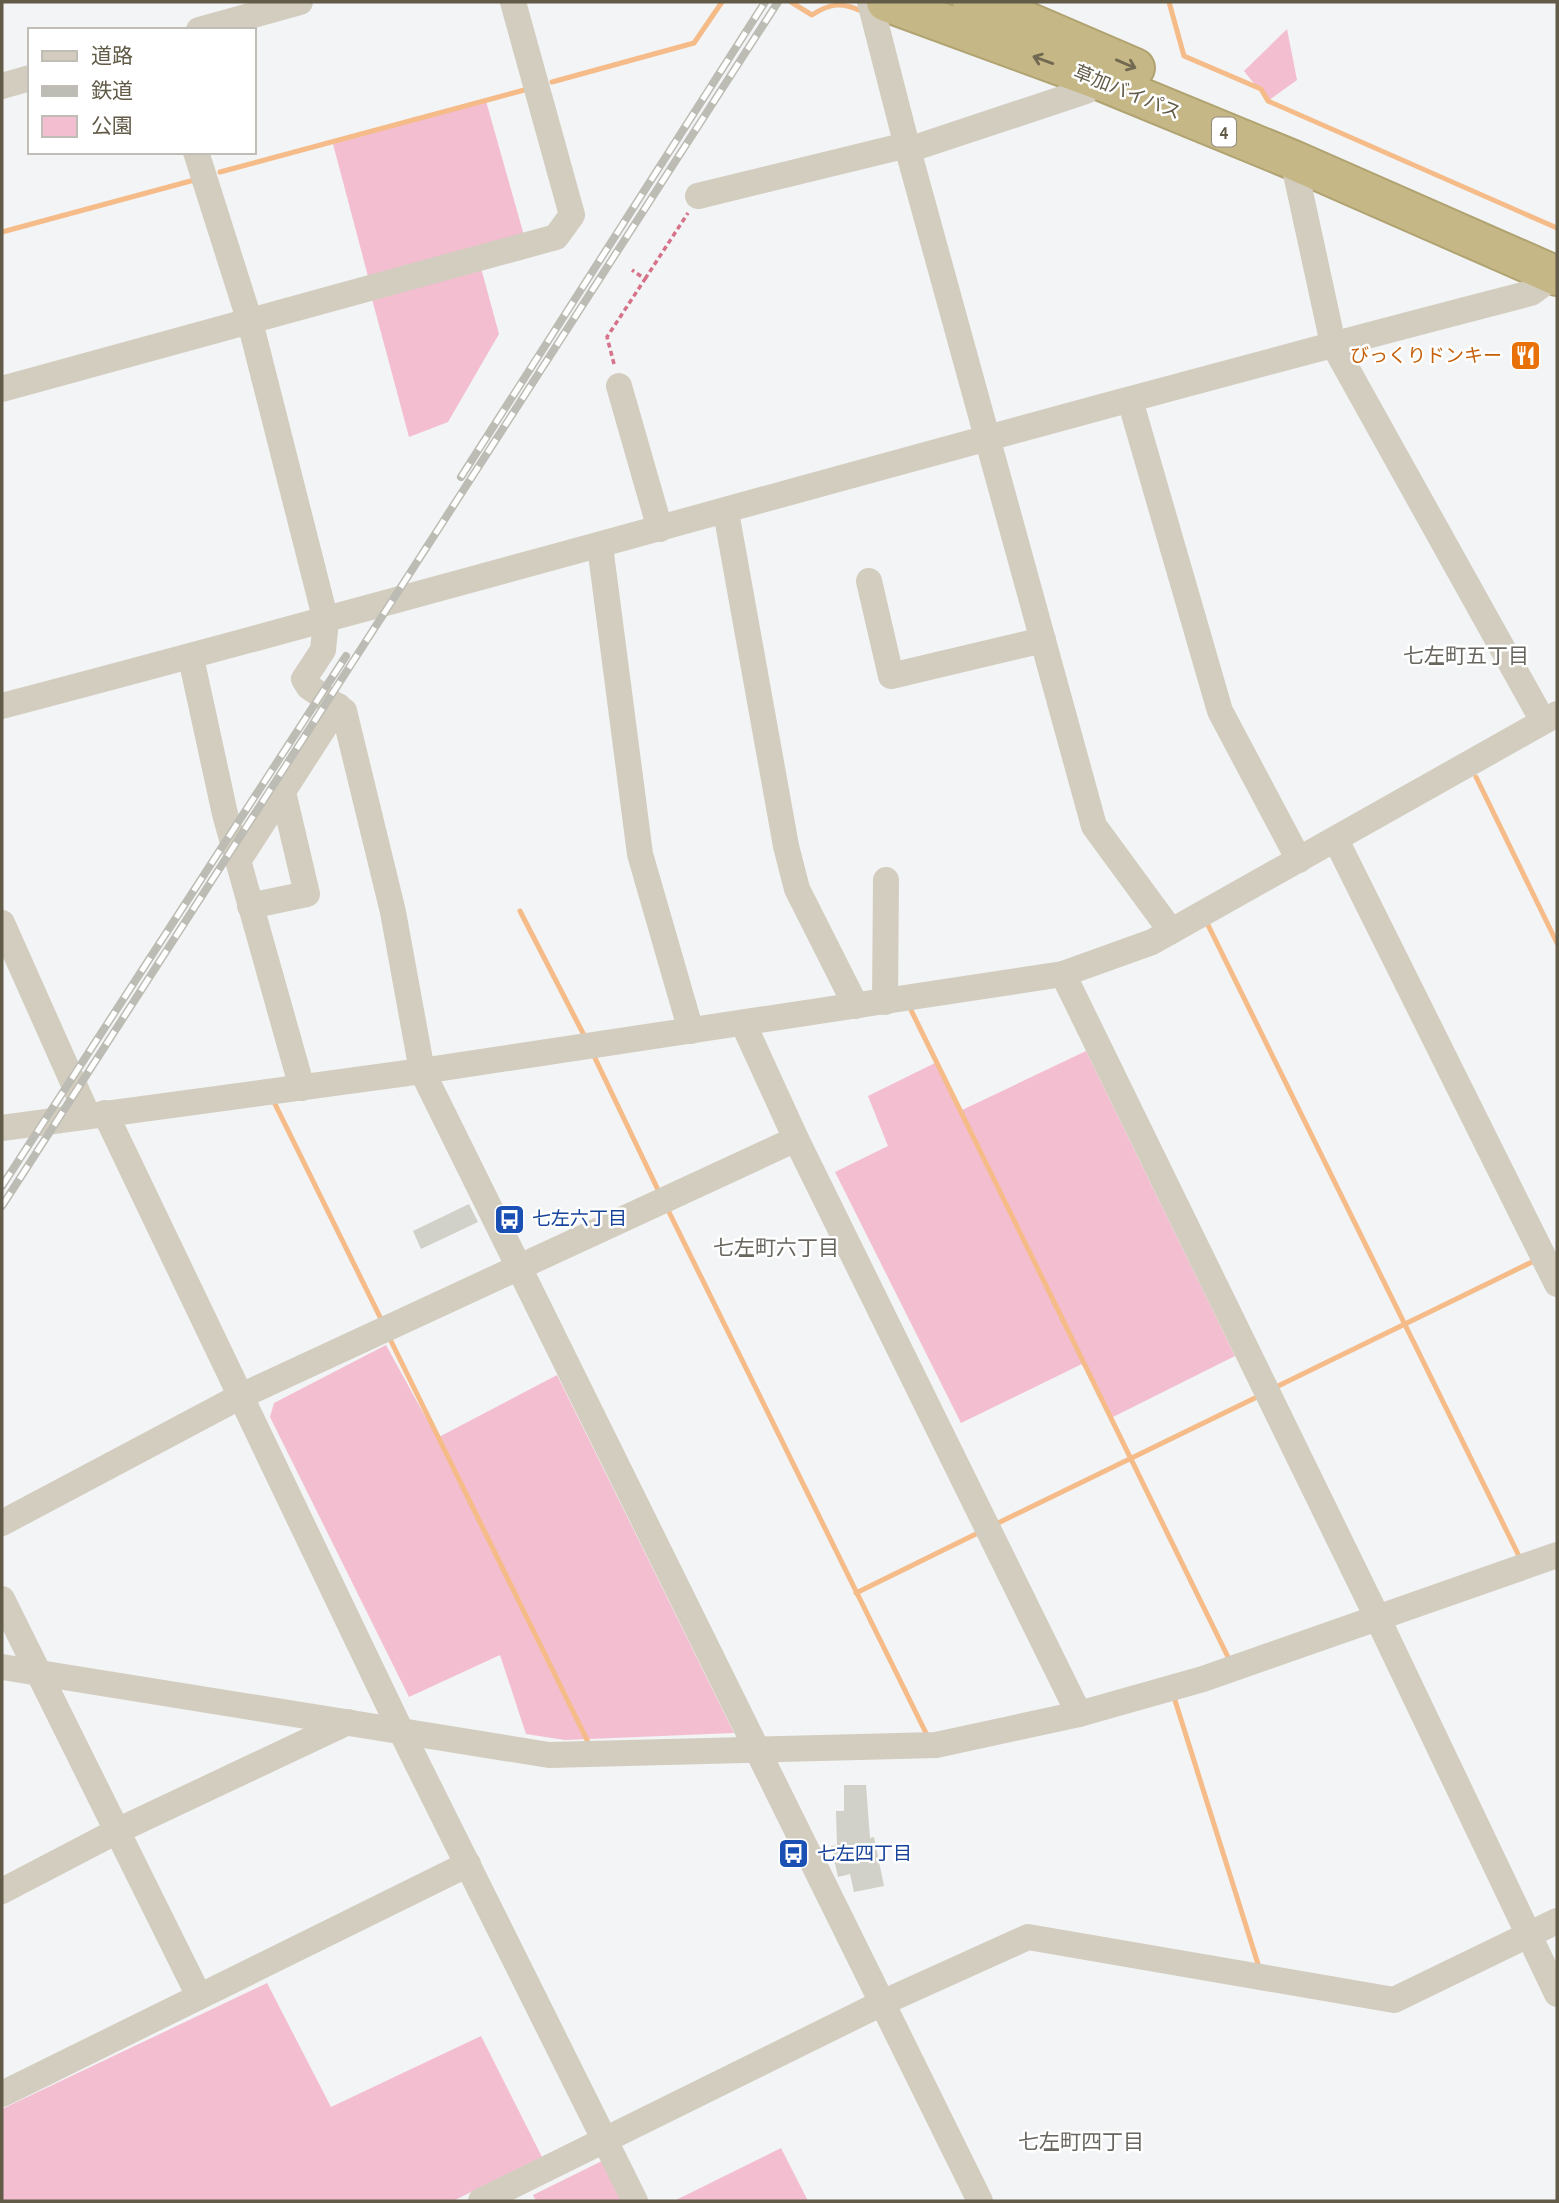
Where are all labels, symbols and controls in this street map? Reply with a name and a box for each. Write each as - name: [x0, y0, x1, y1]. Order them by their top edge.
- legend: [28, 28, 256, 154]
- text: 道路: [91, 45, 133, 67]
- one-way arrow: [1032, 52, 1054, 65]
- one-way arrow: [1115, 58, 1136, 71]
- street label: 草加バイパス: [1071, 62, 1184, 123]
- text: 鉄道: [91, 80, 133, 102]
- text: 公園: [91, 116, 133, 137]
- road number: 4: [1212, 118, 1236, 146]
- restaurant icon: びっくりドンキー: [1508, 339, 1542, 373]
- place label: びっくりドンキー: [1350, 346, 1502, 366]
- district label: 七左町五丁目: [1403, 645, 1529, 667]
- bus stop icon: 七左六丁目: [492, 1202, 526, 1236]
- place label: 七左六丁目: [532, 1208, 627, 1229]
- district label: 七左町六丁目: [713, 1237, 839, 1259]
- bus stop icon: 七左四丁目: [777, 1837, 811, 1871]
- place label: 七左四丁目: [817, 1844, 912, 1864]
- district label: 七左町四丁目: [1018, 2131, 1144, 2153]

